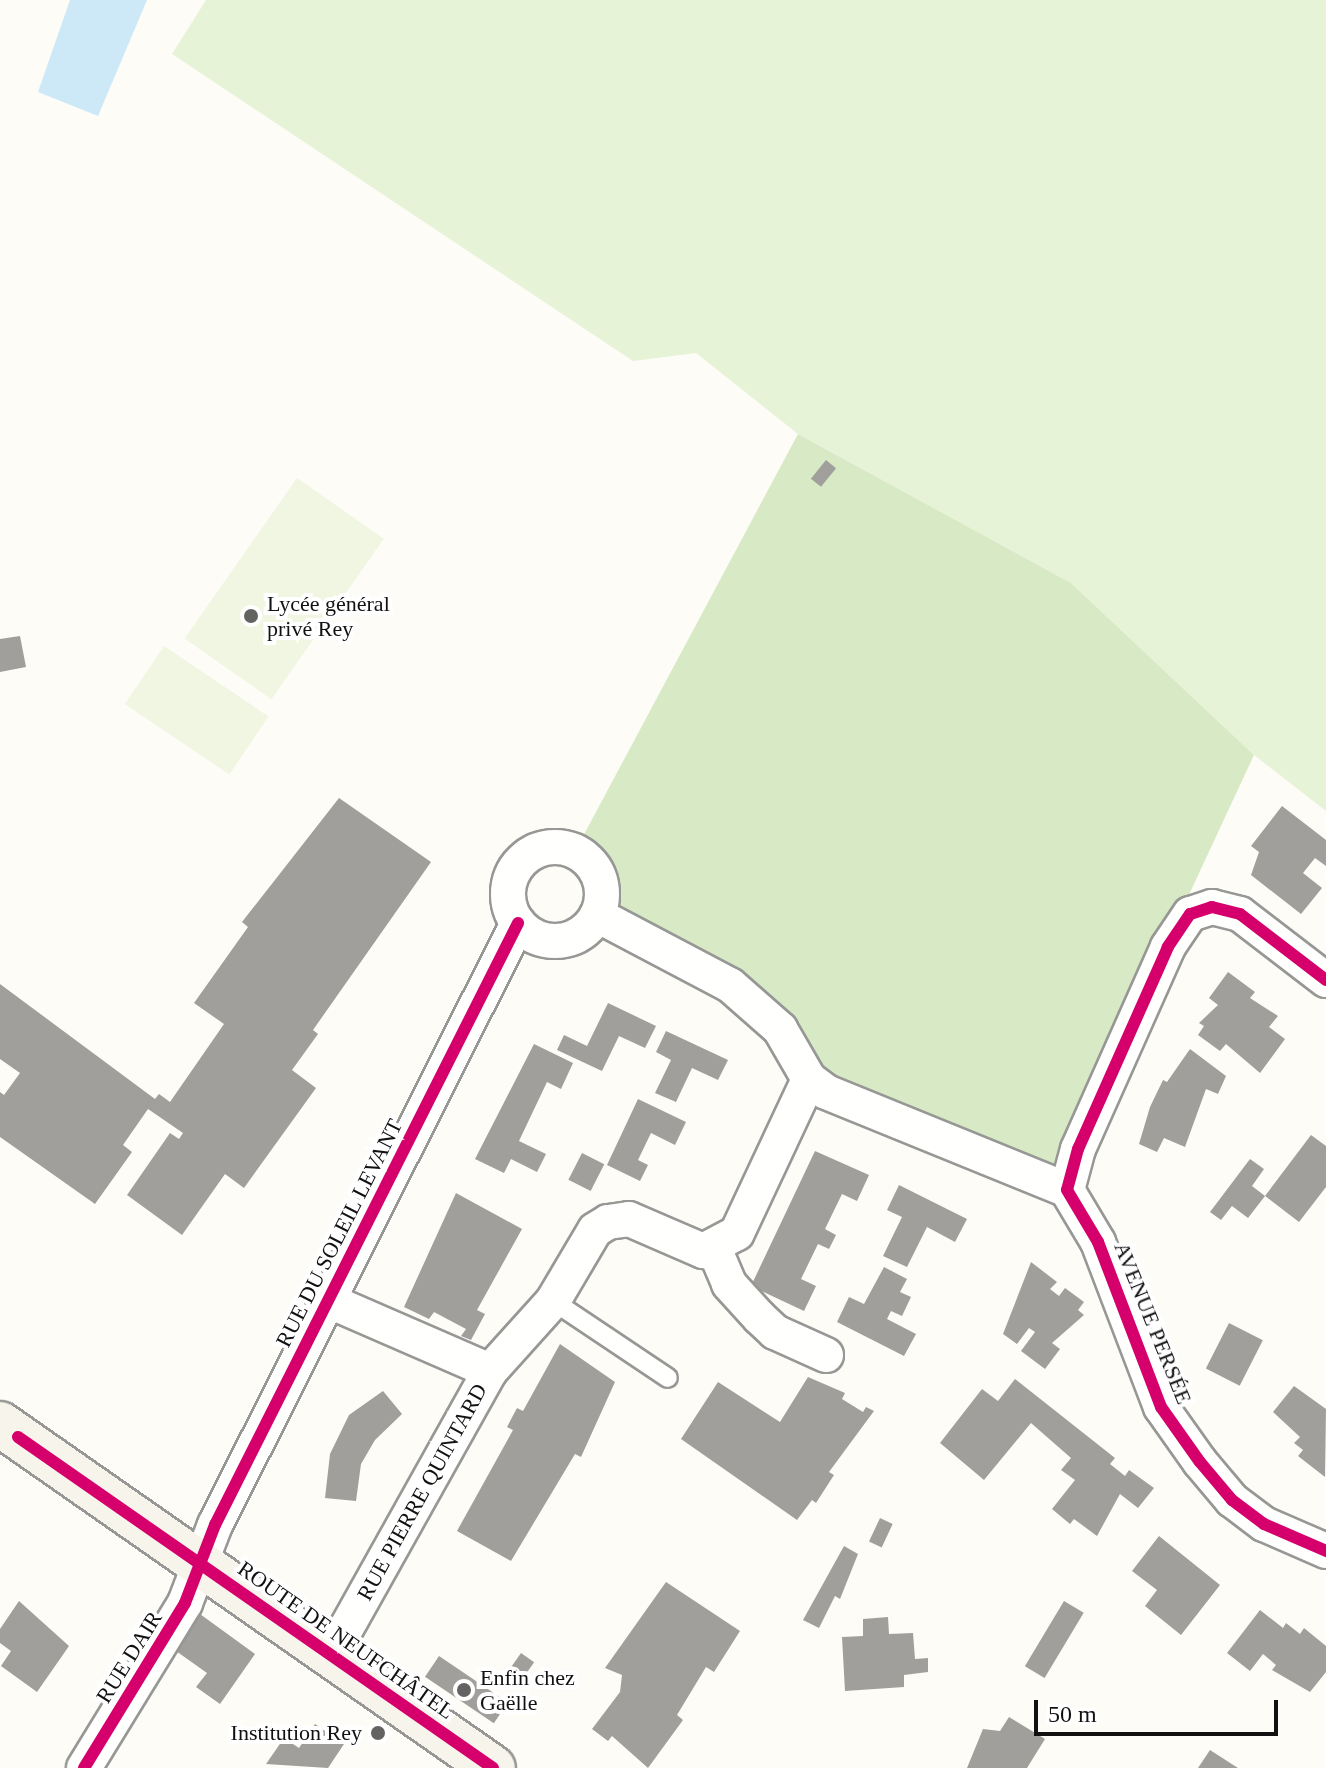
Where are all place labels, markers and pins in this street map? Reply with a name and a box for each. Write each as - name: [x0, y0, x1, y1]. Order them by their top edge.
- place label: Lycée général privé Rey: [267, 590, 390, 642]
- marker: Lycée général privé Rey: [242, 607, 260, 625]
- place label: Enfin chez Gaëlle: [480, 1664, 575, 1716]
- marker: Enfin chez Gaëlle: [455, 1681, 473, 1699]
- place label: Institution Rey: [231, 1720, 362, 1746]
- marker: Institution Rey: [369, 1724, 387, 1742]

